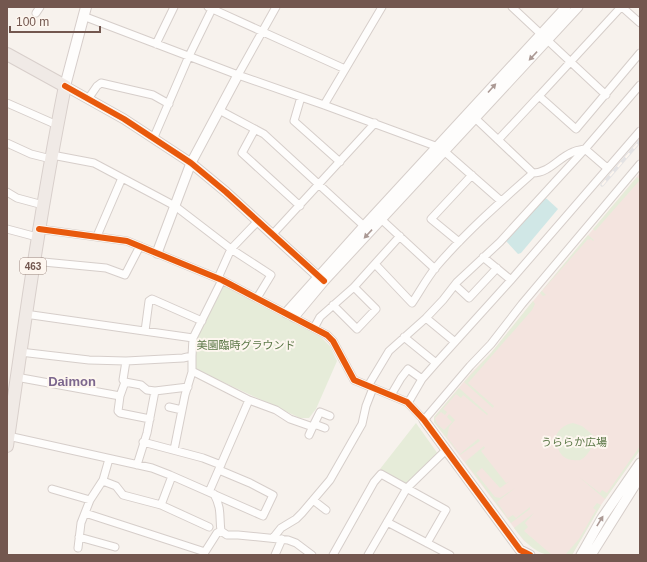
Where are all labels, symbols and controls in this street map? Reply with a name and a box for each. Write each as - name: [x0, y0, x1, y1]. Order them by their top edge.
- scale bar: [10, 8, 100, 34]
- text: 100 m: [16, 15, 49, 29]
- one-way arrow: [528, 51, 538, 61]
- one-way arrow: [488, 83, 497, 93]
- one-way arrow: [364, 229, 373, 238]
- road number: 463: [20, 258, 46, 274]
- park label: 美園臨時グラウンド: [197, 339, 296, 351]
- district label: Daimon: [48, 374, 96, 389]
- park label: うららか広場: [541, 436, 607, 448]
- one-way arrow: [596, 516, 604, 526]

